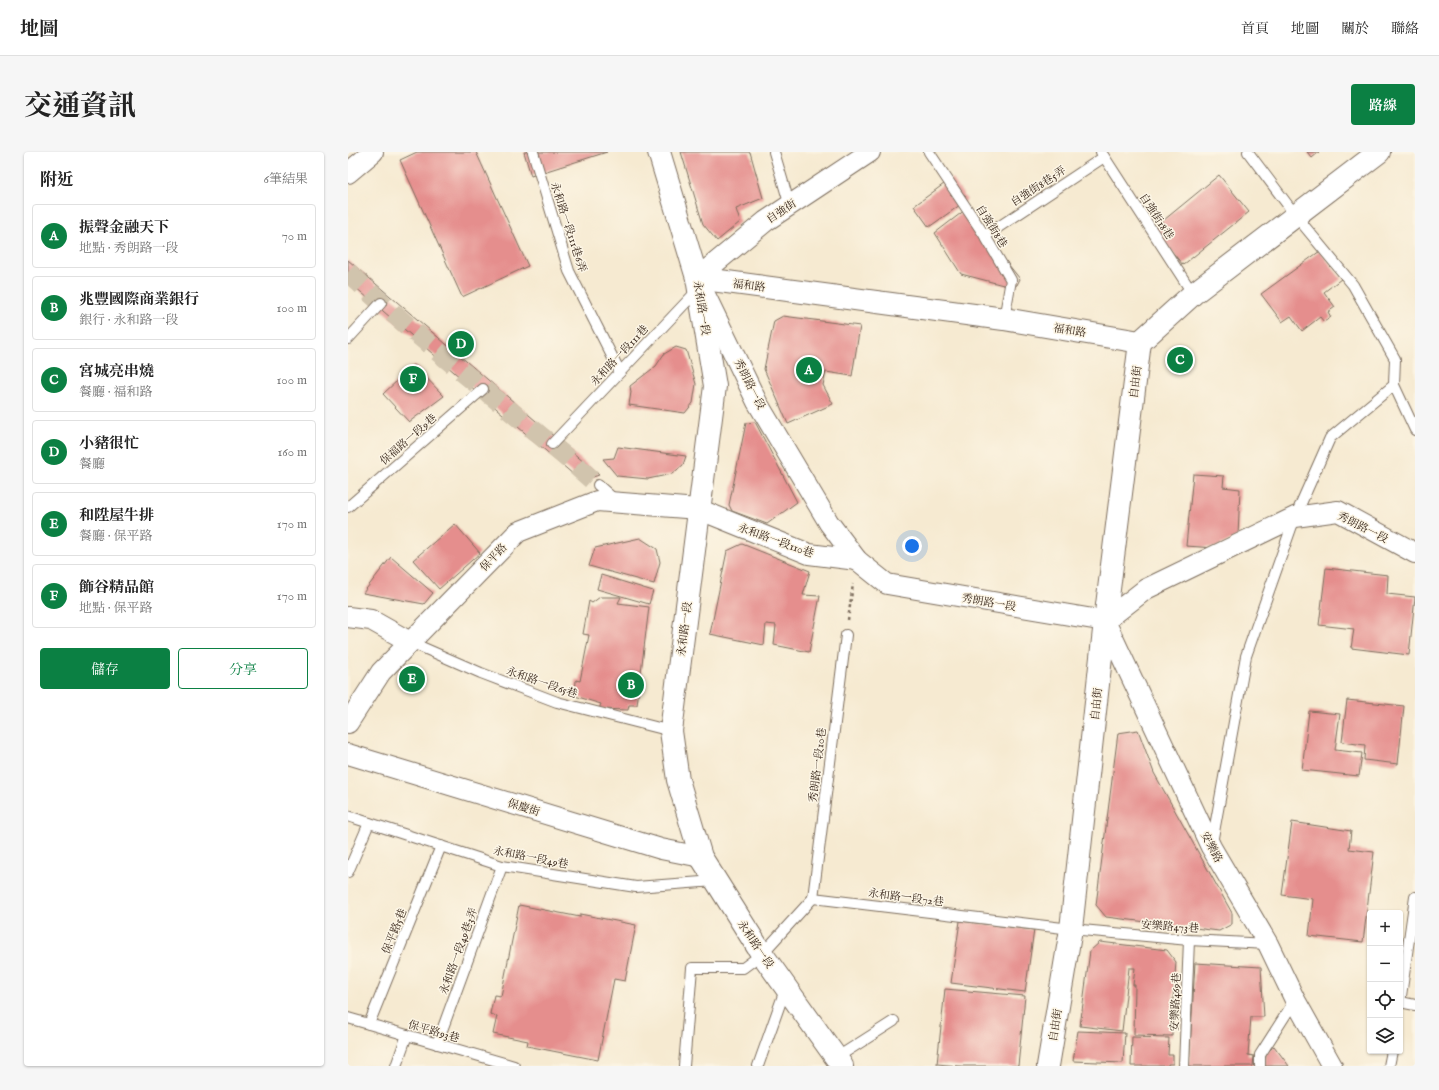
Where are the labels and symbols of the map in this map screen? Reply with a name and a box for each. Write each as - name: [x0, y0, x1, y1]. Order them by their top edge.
- street label: 自強街8巷5弄: [1008, 164, 1069, 210]
- street label: 永和路一段111巷6弄: [547, 180, 589, 274]
- street label: 自強街18巷: [1136, 191, 1176, 242]
- street label: 自強街: [764, 197, 799, 227]
- street label: 自強街8巷: [972, 202, 1010, 251]
- street label: 福和路: [732, 277, 766, 295]
- street label: 永和路一段: [690, 280, 712, 336]
- street label: 福和路: [1052, 321, 1087, 340]
- street label: 永和路一段111巷: [588, 322, 652, 389]
- pin: D: [448, 329, 474, 359]
- pin: C: [1167, 345, 1193, 375]
- pin: A: [796, 355, 822, 385]
- street label: 秀朗路一段: [730, 357, 768, 412]
- pin: F: [400, 364, 426, 394]
- street label: 自由街: [1127, 365, 1145, 399]
- street label: 保福路一段9巷: [377, 411, 440, 468]
- street label: 秀朗路一段: [1335, 509, 1390, 547]
- street label: 永和路一段110巷: [736, 521, 815, 561]
- your location: [902, 536, 922, 556]
- street label: 保平路: [477, 541, 510, 574]
- street label: 秀朗路一段: [961, 591, 1017, 615]
- street label: 永和路一段: [675, 601, 695, 657]
- pin: E: [399, 664, 425, 694]
- street label: 永和路一段65巷: [504, 664, 579, 702]
- pin: B: [618, 670, 644, 700]
- street label: 自由街: [1088, 687, 1106, 721]
- street label: 秀朗路一段10巷: [806, 727, 830, 803]
- street label: 保慶街: [506, 796, 542, 819]
- street label: 安樂路: [1197, 830, 1225, 865]
- street label: 永和路一段49巷: [492, 844, 570, 872]
- street label: 永和路一段72巷: [867, 886, 945, 910]
- street label: 保平路5巷: [379, 906, 410, 956]
- street label: 永和路一段49巷3弄: [437, 906, 481, 997]
- street label: 永和路一段: [734, 918, 776, 971]
- street label: 安樂路473巷: [1140, 918, 1200, 936]
- street label: 安樂路469巷: [1168, 972, 1184, 1032]
- street label: 自由街: [1046, 1008, 1065, 1043]
- street label: 保平路93巷: [406, 1018, 461, 1046]

